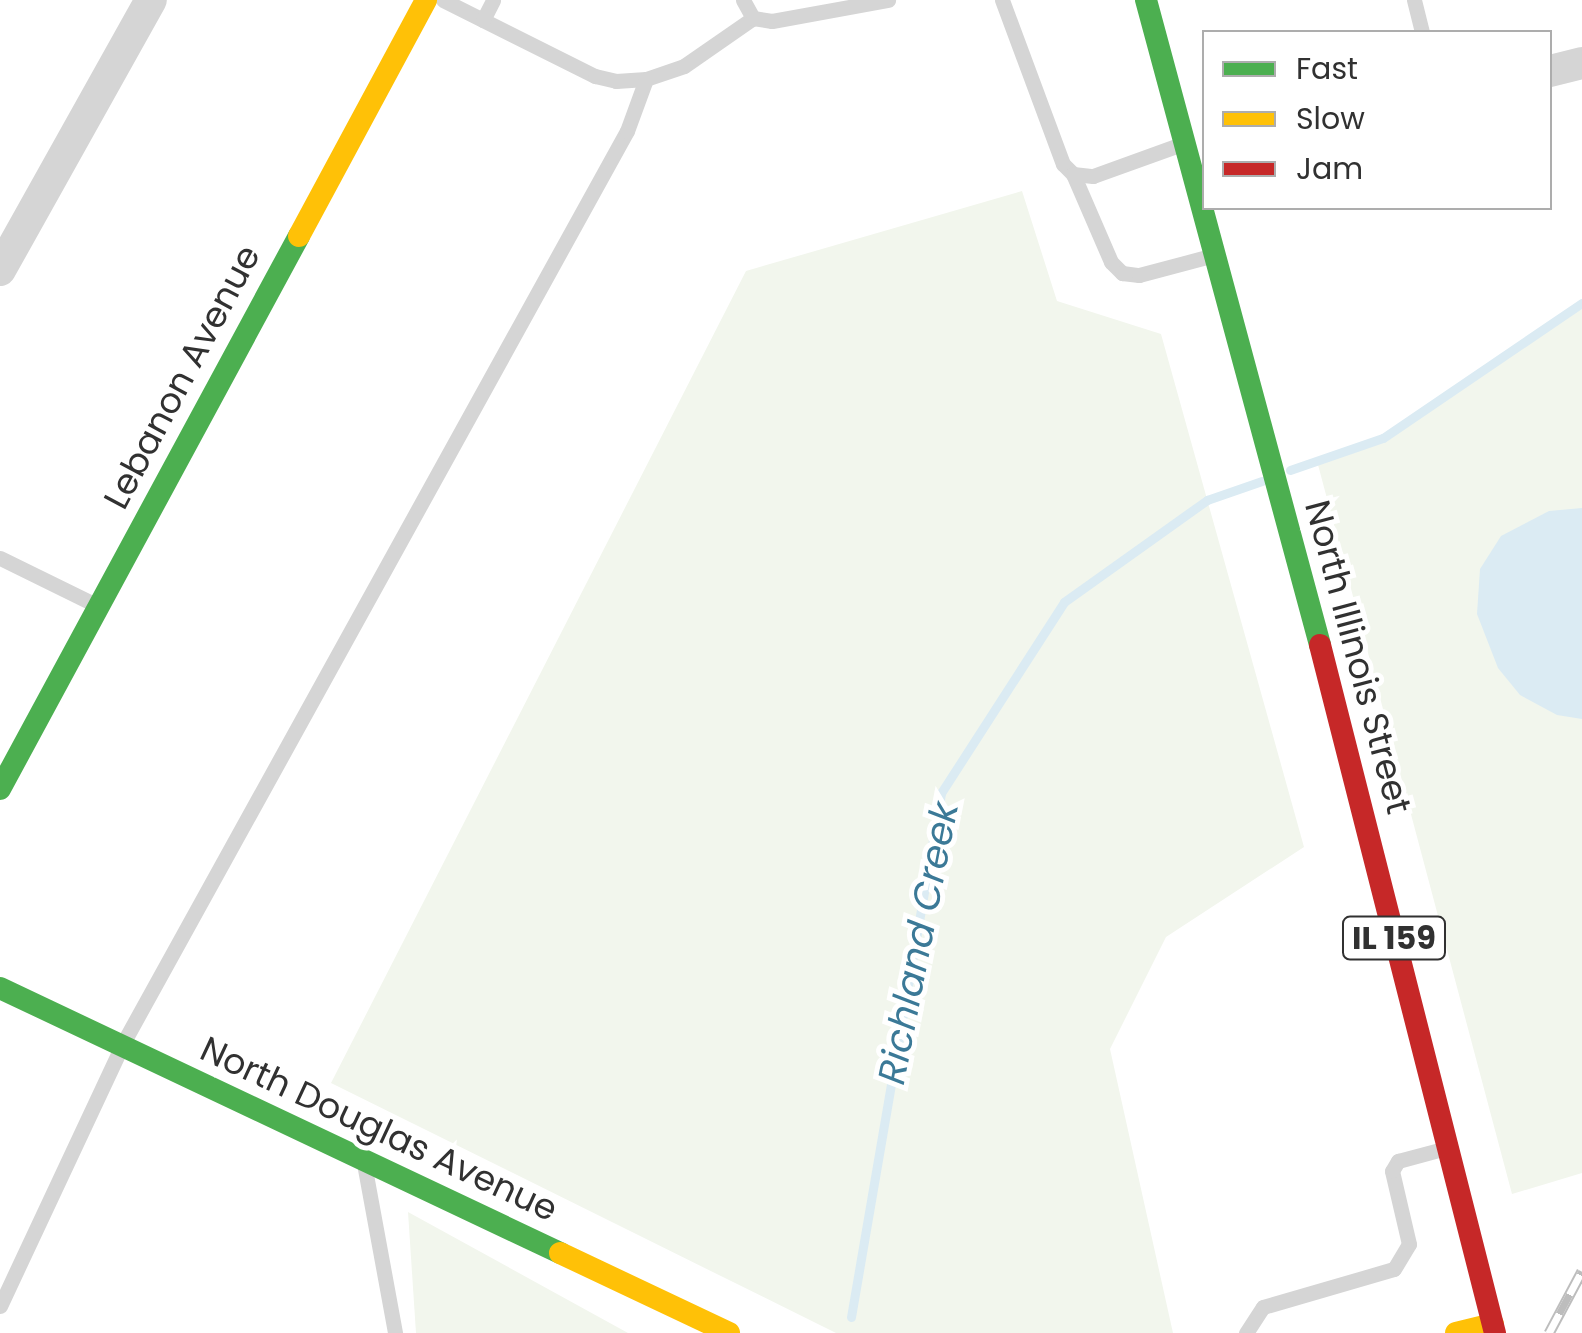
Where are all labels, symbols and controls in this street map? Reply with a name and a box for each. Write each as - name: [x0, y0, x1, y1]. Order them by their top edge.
- legend: [1202, 30, 1552, 210]
- text: Fast: [1296, 47, 1358, 90]
- text: Slow: [1296, 97, 1365, 140]
- text: Jam: [1296, 147, 1363, 190]
- street label: Lebanon Avenue: [95, 238, 269, 516]
- street label: North Illinois Street: [1296, 496, 1420, 818]
- water label: Richland Creek: [868, 798, 968, 1088]
- road number: IL 159: [1342, 911, 1446, 965]
- street label: North Douglas Avenue: [194, 1028, 564, 1230]

